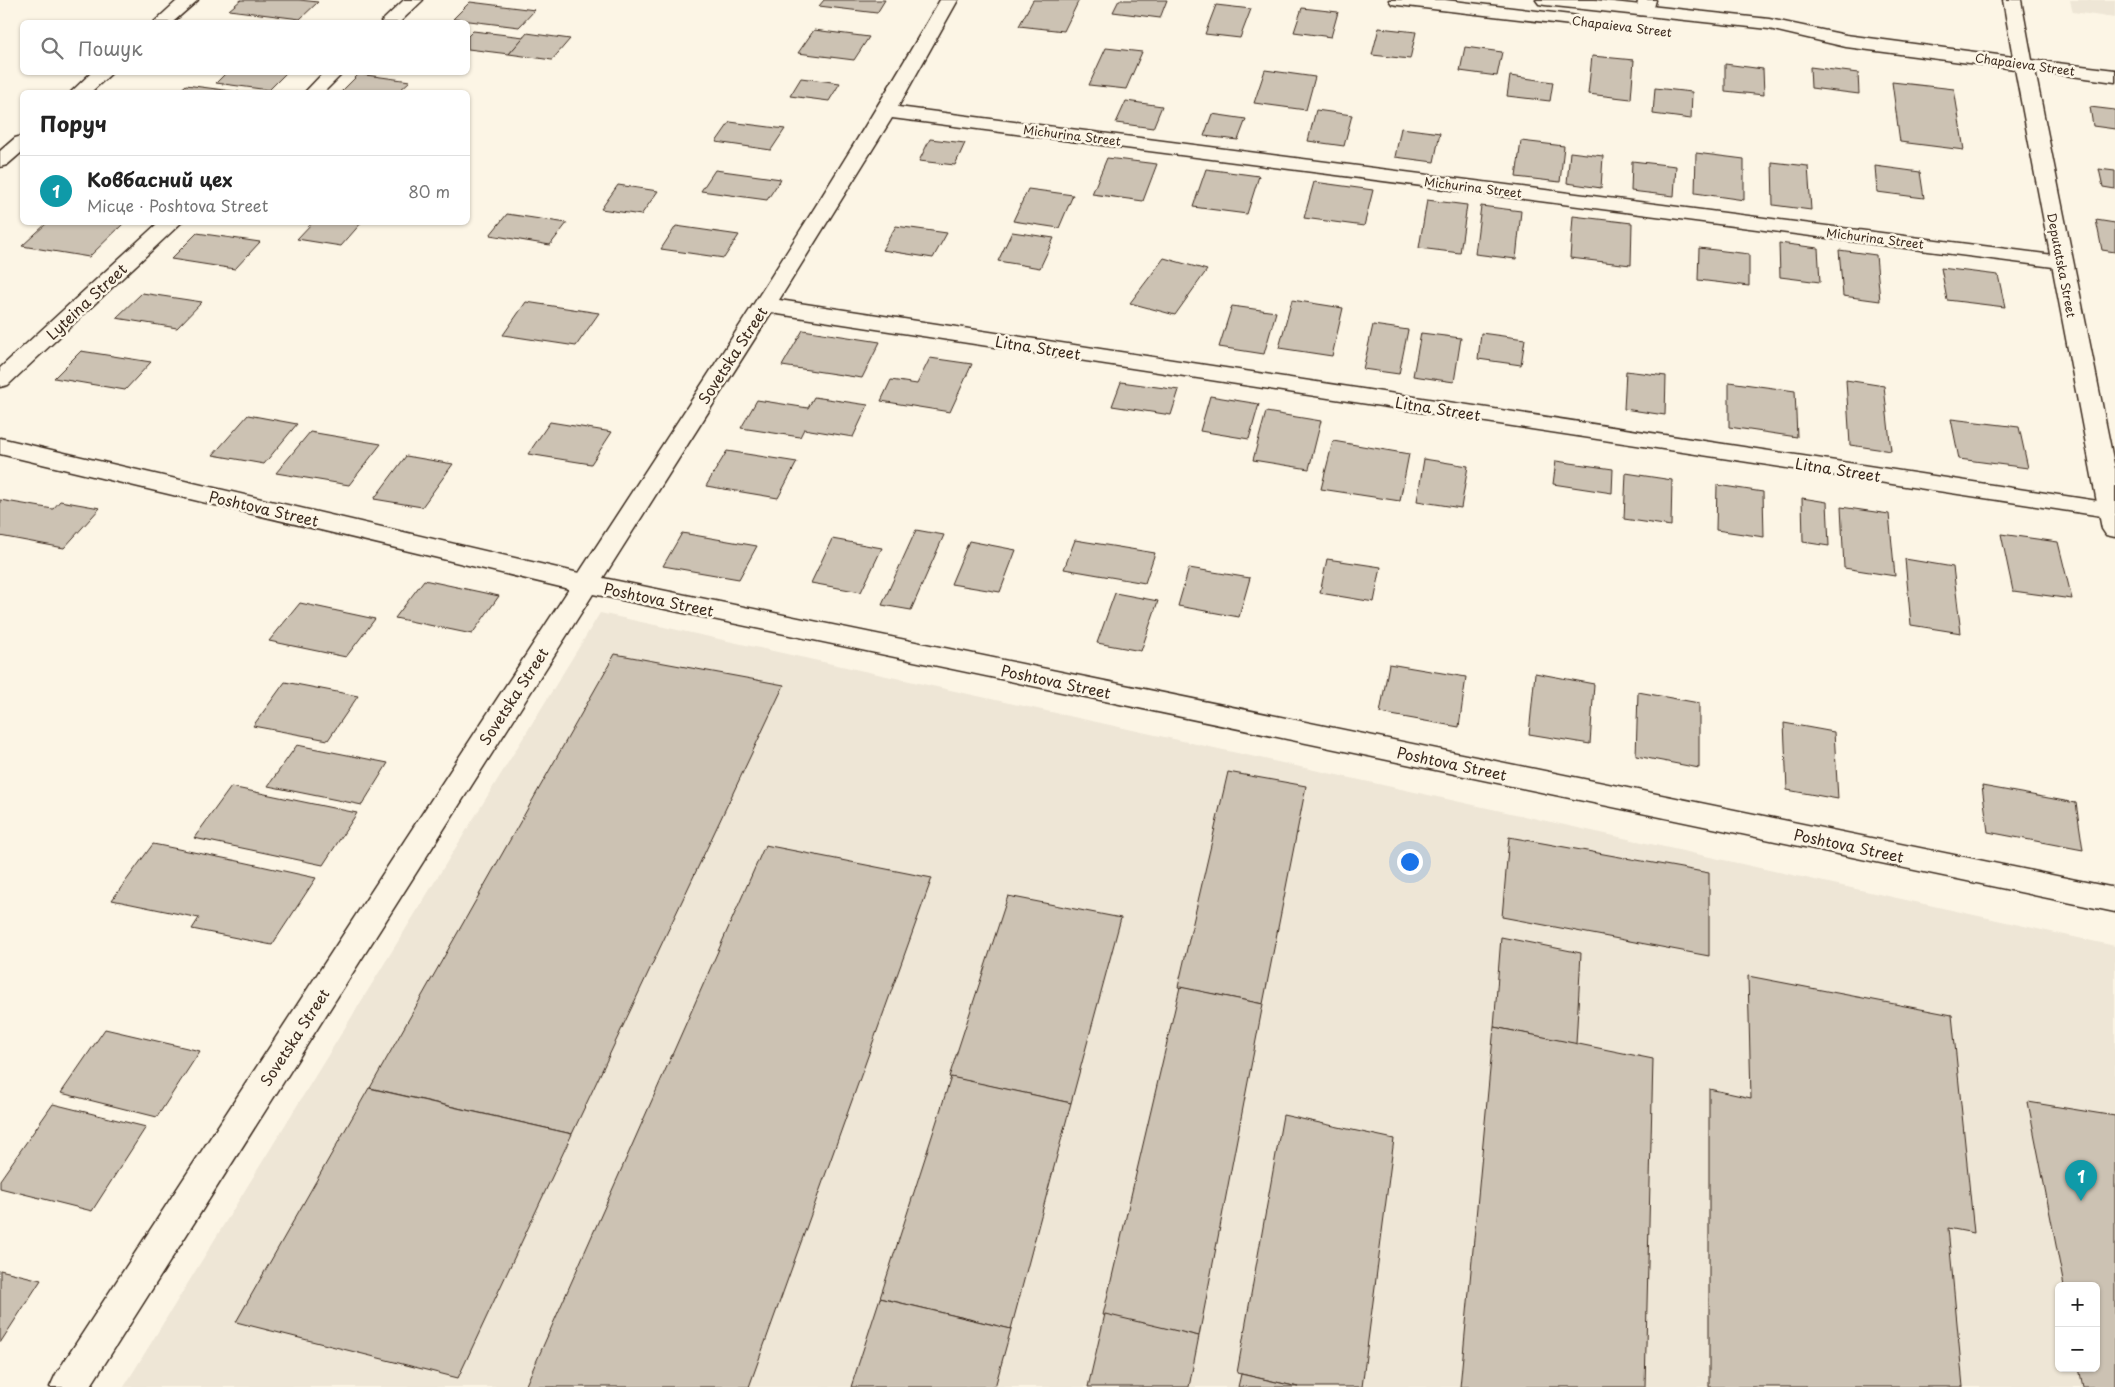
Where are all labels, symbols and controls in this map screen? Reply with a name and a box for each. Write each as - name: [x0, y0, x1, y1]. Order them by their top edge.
- street label: Chapaieva Street: [1571, 11, 1673, 41]
- search box: [20, 20, 470, 75]
- icon: search: [38, 34, 66, 62]
- text: Пошук: [78, 34, 143, 62]
- street label: Chapaieva Street: [1974, 48, 2076, 80]
- text: Поруч: [40, 107, 107, 139]
- street label: Michurina Street: [1022, 120, 1122, 150]
- text: Ковбасний цех: [87, 165, 233, 193]
- street label: Michurina Street: [1423, 172, 1523, 202]
- text: 1: [52, 179, 60, 203]
- text: 80 m: [408, 179, 450, 203]
- text: Місце · Poshtova Street: [87, 193, 268, 217]
- street label: Deputatska Street: [2043, 211, 2081, 319]
- street label: Michurina Street: [1825, 223, 1925, 253]
- street label: Lyteina Street: [40, 257, 132, 345]
- street label: Sovetska Street: [692, 301, 772, 408]
- street label: Litna Street: [994, 329, 1082, 365]
- street label: Litna Street: [1394, 390, 1482, 426]
- street label: Litna Street: [1794, 451, 1882, 487]
- street label: Poshtova Street: [207, 484, 321, 532]
- street label: Poshtova Street: [602, 576, 716, 622]
- street label: Sovetska Street: [473, 642, 553, 749]
- street label: Poshtova Street: [999, 658, 1113, 704]
- street label: Poshtova Street: [1395, 740, 1509, 786]
- street label: Poshtova Street: [1792, 822, 1906, 868]
- your location: [1397, 849, 1423, 875]
- street label: Sovetska Street: [254, 983, 334, 1090]
- pin: 1: [2065, 1160, 2097, 1201]
- map controls: [2055, 1282, 2100, 1372]
- button: +: [2055, 1282, 2100, 1327]
- button: −: [2055, 1327, 2100, 1372]

